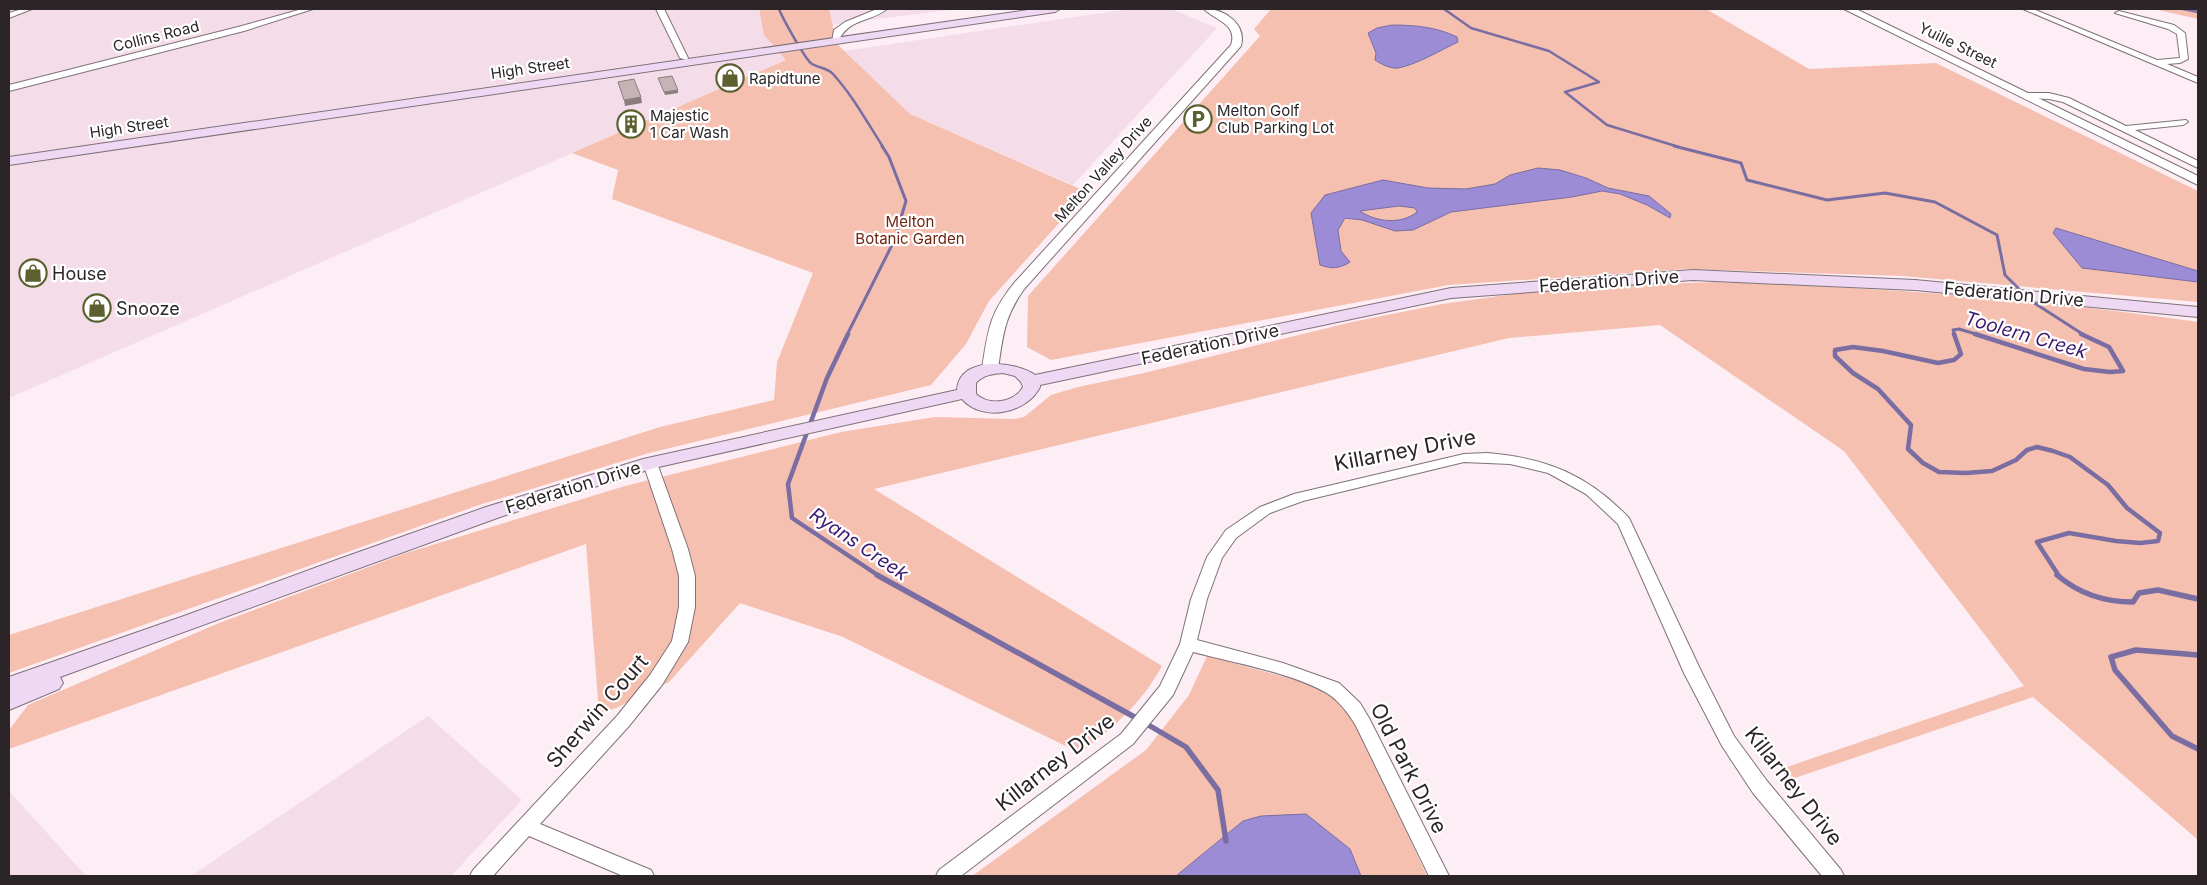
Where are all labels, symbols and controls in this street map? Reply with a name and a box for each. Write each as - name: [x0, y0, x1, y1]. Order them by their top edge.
- street label: Collins Road: [111, 16, 201, 56]
- street label: Yuille Street: [1916, 18, 2000, 72]
- street label: High Street: [489, 53, 571, 83]
- shop icon: Rapidtune: [715, 63, 745, 93]
- place label: Rapidtune: [749, 69, 821, 88]
- place label: Melton Golf Club Parking Lot: [1217, 101, 1334, 137]
- parking icon: Melton Golf Club Parking Lot: [1183, 104, 1213, 134]
- place label: Majestic 1 Car Wash: [650, 106, 729, 142]
- building icon: Majestic 1 Car Wash: [616, 109, 646, 139]
- street label: High Street: [88, 112, 170, 142]
- street label: Melton Valley Drive: [1050, 112, 1156, 226]
- park label: Melton Botanic Garden: [855, 212, 965, 248]
- shop icon: House: [18, 258, 48, 288]
- place label: House: [52, 263, 107, 284]
- street label: Federation Drive: [1538, 266, 1680, 296]
- street label: Federation Drive: [1943, 277, 2085, 311]
- shop icon: Snooze: [82, 293, 112, 323]
- place label: Snooze: [116, 298, 180, 319]
- water label: Toolern Creek: [1962, 307, 2090, 364]
- street label: Federation Drive: [1139, 319, 1281, 369]
- street label: Killarney Drive: [1332, 424, 1478, 476]
- street label: Federation Drive: [503, 456, 643, 518]
- water label: Ryans Creek: [805, 503, 913, 586]
- street label: Sherwin Court: [541, 649, 653, 773]
- street label: Old Park Drive: [1365, 699, 1453, 837]
- street label: Killarney Drive: [991, 708, 1119, 816]
- street label: Killarney Drive: [1740, 722, 1848, 850]

